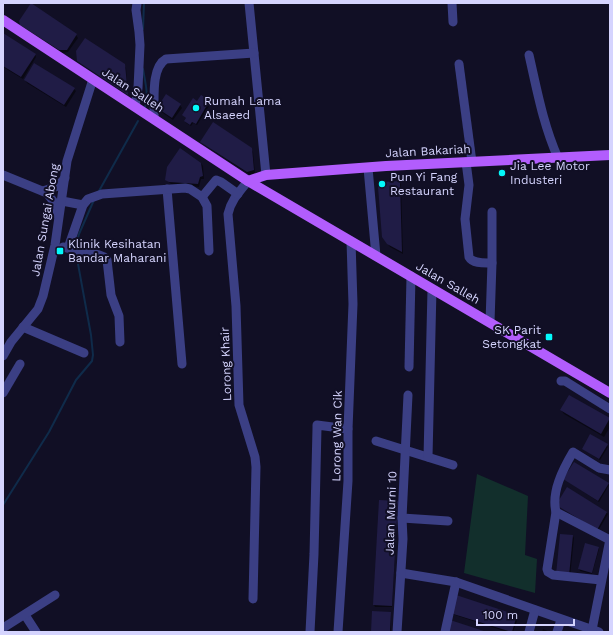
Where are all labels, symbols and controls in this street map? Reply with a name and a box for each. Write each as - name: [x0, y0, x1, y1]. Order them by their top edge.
- street label: Jalan Salleh: [99, 65, 167, 115]
- place label: Rumah Lama Alsaeed: [204, 94, 281, 122]
- marker: Rumah Lama Alsaeed: [191, 103, 201, 113]
- street label: Jalan Bakariah: [385, 142, 471, 160]
- place label: Jia Lee Motor Industeri: [510, 159, 590, 187]
- street label: Jalan Sungai Abong: [28, 162, 62, 277]
- marker: Jia Lee Motor Industeri: [497, 168, 507, 178]
- place label: Pun Yi Fang Restaurant: [390, 170, 458, 198]
- marker: Pun Yi Fang Restaurant: [377, 179, 387, 189]
- place label: Klinik Kesihatan Bandar Maharani: [68, 237, 166, 265]
- marker: Klinik Kesihatan Bandar Maharani: [55, 246, 65, 256]
- street label: Jalan Salleh: [414, 259, 482, 307]
- place label: SK Parit Setongkat: [482, 323, 541, 351]
- street label: Lorong Khair: [218, 327, 234, 401]
- marker: SK Parit Setongkat: [544, 332, 554, 342]
- street label: Lorong Wan Cik: [329, 390, 345, 482]
- street label: Jalan Murni 10: [383, 471, 399, 555]
- scale bar: [477, 601, 574, 627]
- text: 100 m: [483, 608, 518, 622]

